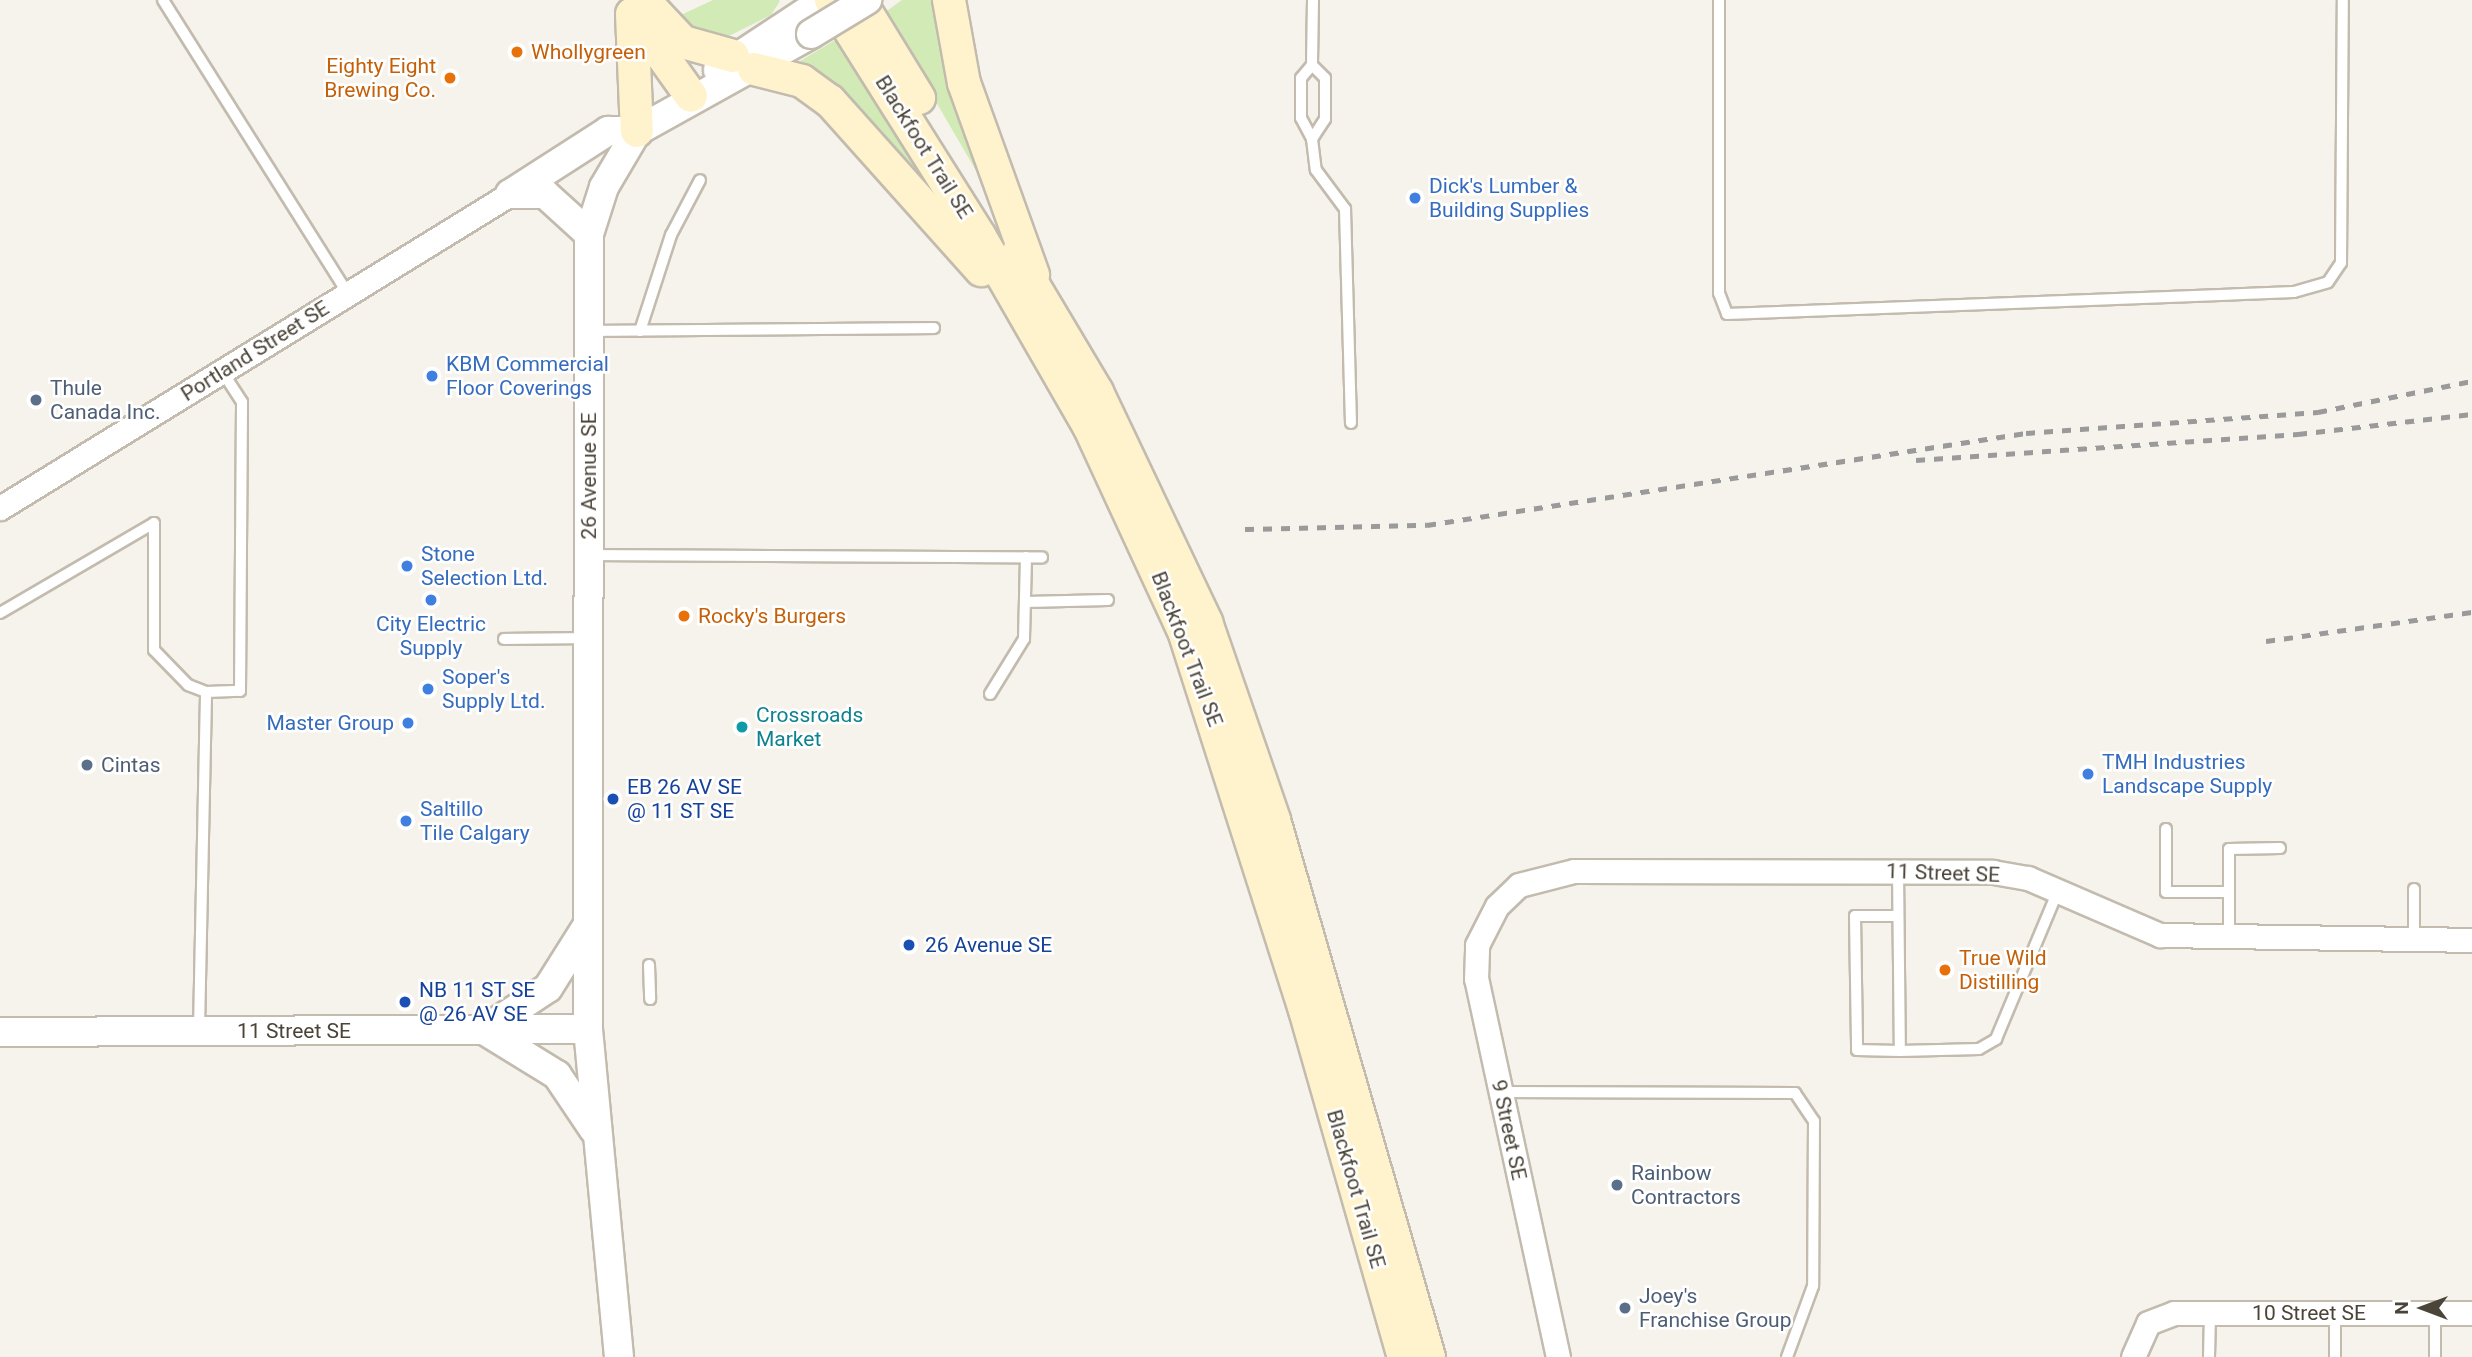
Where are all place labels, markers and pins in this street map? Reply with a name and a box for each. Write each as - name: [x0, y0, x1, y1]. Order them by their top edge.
- place label: Whollygreen: [531, 39, 646, 65]
- marker: Whollygreen: [509, 44, 525, 60]
- place label: Eighty Eight Brewing Co.: [324, 53, 436, 103]
- marker: Eighty Eight Brewing Co.: [442, 70, 458, 86]
- place label: Dick's Lumber & Building Supplies: [1429, 173, 1589, 223]
- marker: Dick's Lumber & Building Supplies: [1407, 190, 1423, 206]
- place label: KBM Commercial Floor Coverings: [446, 351, 609, 401]
- marker: KBM Commercial Floor Coverings: [424, 368, 440, 384]
- place label: Thule Canada Inc.: [50, 375, 160, 425]
- marker: Thule Canada Inc.: [28, 392, 44, 408]
- place label: Stone Selection Ltd.: [421, 541, 548, 591]
- marker: Stone Selection Ltd.: [399, 558, 415, 574]
- marker: City Electric Supply: [423, 592, 439, 608]
- place label: Rocky's Burgers: [698, 603, 846, 629]
- marker: Rocky's Burgers: [676, 608, 692, 624]
- place label: City Electric Supply: [376, 611, 486, 661]
- place label: Soper's Supply Ltd.: [442, 664, 545, 714]
- marker: Soper's Supply Ltd.: [420, 681, 436, 697]
- place label: Crossroads Market: [756, 702, 863, 752]
- place label: Master Group: [267, 710, 394, 736]
- marker: Master Group: [400, 715, 416, 731]
- marker: Crossroads Market: [734, 719, 750, 735]
- place label: TMH Industries Landscape Supply: [2102, 749, 2272, 799]
- place label: Cintas: [101, 752, 161, 778]
- marker: Cintas: [79, 757, 95, 773]
- marker: TMH Industries Landscape Supply: [2080, 766, 2096, 782]
- place label: EB 26 AV SE @ 11 ST SE: [627, 774, 742, 824]
- marker: EB 26 AV SE @ 11 ST SE: [605, 791, 621, 807]
- place label: Saltillo Tile Calgary: [420, 796, 530, 846]
- marker: Saltillo Tile Calgary: [398, 813, 414, 829]
- place label: 26 Avenue SE: [925, 932, 1052, 958]
- marker: 26 Avenue SE: [899, 935, 919, 955]
- place label: True Wild Distilling: [1959, 945, 2046, 995]
- marker: True Wild Distilling: [1937, 962, 1953, 978]
- place label: NB 11 ST SE @ 26 AV SE: [419, 977, 536, 1027]
- marker: NB 11 ST SE @ 26 AV SE: [397, 994, 413, 1010]
- place label: Rainbow Contractors: [1631, 1160, 1741, 1210]
- marker: Rainbow Contractors: [1609, 1177, 1625, 1193]
- place label: Joey's Franchise Group: [1639, 1283, 1791, 1333]
- marker: Joey's Franchise Group: [1617, 1300, 1633, 1316]

